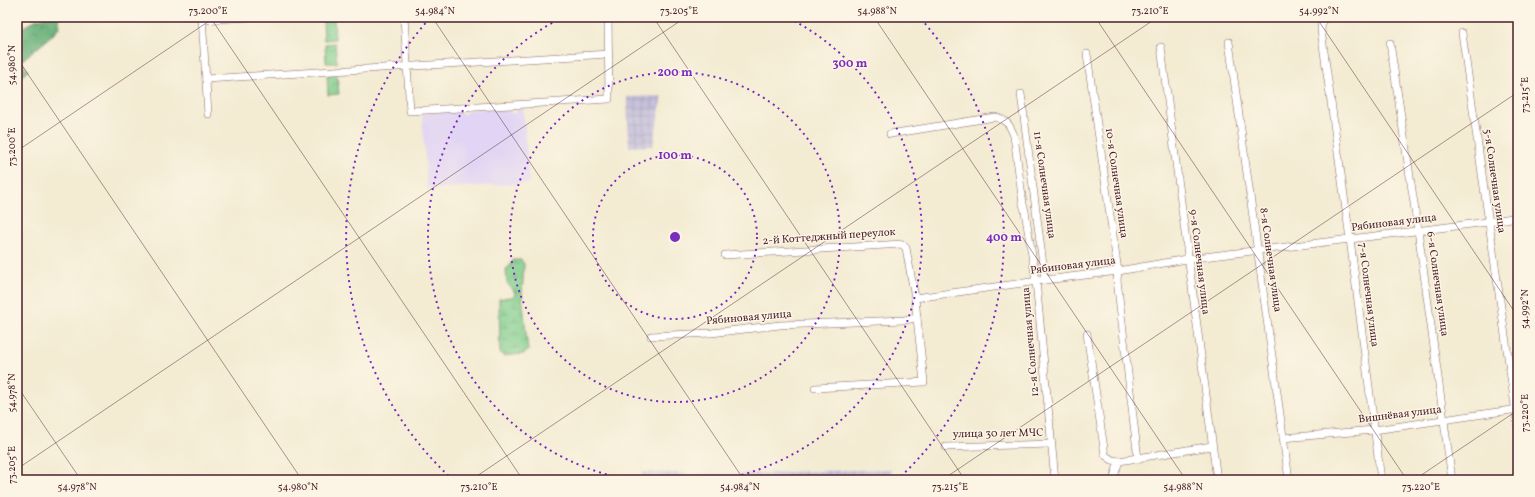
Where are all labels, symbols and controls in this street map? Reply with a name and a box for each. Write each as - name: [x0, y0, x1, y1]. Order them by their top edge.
- text: 73.200°E: [188, 4, 228, 18]
- text: 54.984°N: [415, 4, 456, 18]
- text: 73.205°E: [660, 4, 698, 18]
- text: 54.988°N: [857, 4, 897, 18]
- text: 73.210°E: [1132, 4, 1168, 18]
- text: 54.992°N: [1299, 4, 1340, 18]
- text: 54.980°N: [5, 44, 19, 85]
- text: 300 m: [833, 56, 868, 72]
- text: 200 m: [657, 65, 693, 81]
- text: 73.215°E: [1518, 77, 1532, 113]
- text: 73.200°E: [5, 127, 19, 167]
- street label: 10-я Солнечная улица: [1101, 127, 1131, 240]
- street label: 5-я Солнечная улица: [1479, 128, 1509, 235]
- street label: 11-я Солнечная улица: [1029, 130, 1059, 240]
- text: 100 m: [658, 148, 692, 164]
- street label: 8-я Солнечная улица: [1255, 207, 1285, 314]
- street label: 9-я Солнечная улица: [1185, 209, 1213, 316]
- street label: Рябиновая улица: [1350, 210, 1438, 236]
- street label: 2-й Коттеджный переулок: [762, 225, 896, 249]
- centre of rings: [668, 230, 682, 244]
- text: 400 m: [986, 230, 1022, 246]
- street label: 6-я Солнечная улица: [1422, 231, 1452, 338]
- street label: 7-я Солнечная улица: [1354, 242, 1382, 348]
- street label: Рябиновая улица: [1029, 253, 1117, 279]
- street label: 12-я Солнечная улица: [1019, 286, 1043, 397]
- text: 54.992°N: [1518, 288, 1532, 329]
- street label: Рябиновая улица: [706, 307, 793, 329]
- text: 54.978°N: [5, 373, 19, 413]
- text: 73.220°E: [1518, 394, 1532, 432]
- street label: Вишнёвая улица: [1357, 402, 1443, 428]
- street label: улица 30 лет МЧС: [953, 426, 1043, 442]
- text: 73.205°E: [5, 446, 19, 484]
- text: 54.978°N: [57, 480, 97, 494]
- text: 54.980°N: [278, 480, 319, 494]
- text: 73.210°E: [461, 480, 497, 494]
- text: 54.984°N: [720, 480, 761, 494]
- text: 73.215°E: [932, 480, 968, 494]
- text: 54.988°N: [1163, 480, 1203, 494]
- text: 73.220°E: [1402, 480, 1440, 494]

